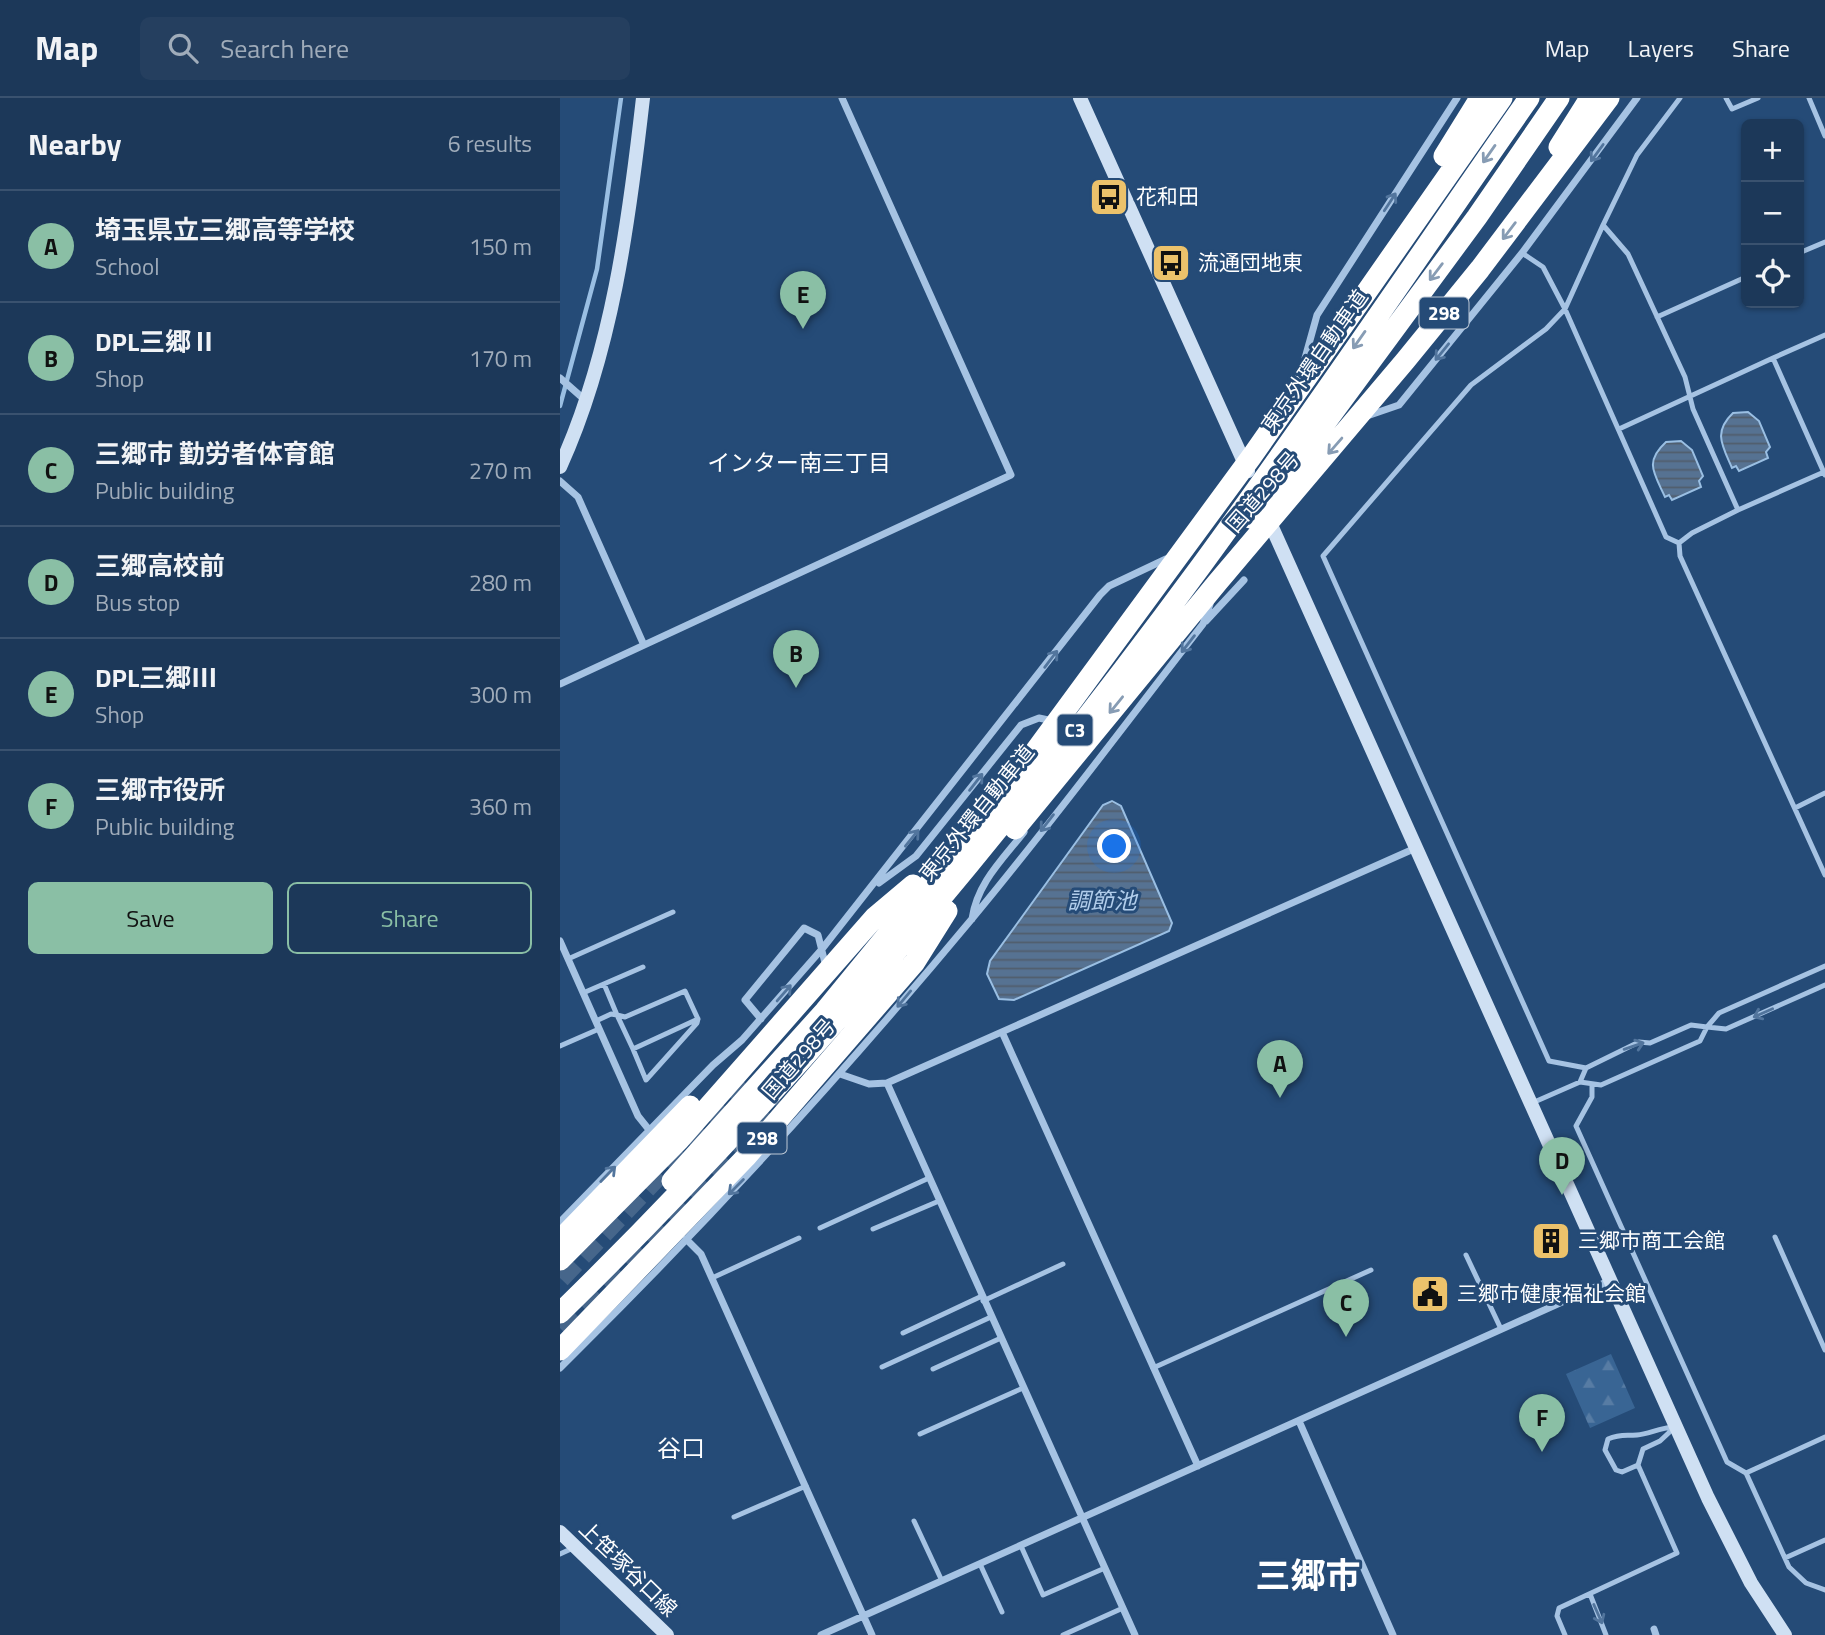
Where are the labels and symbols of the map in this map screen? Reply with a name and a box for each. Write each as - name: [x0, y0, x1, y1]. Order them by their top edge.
- one-way arrow: [1589, 143, 1604, 162]
- one-way arrow: [1482, 144, 1496, 163]
- bus stop icon: 花和田: [1088, 176, 1130, 218]
- place label: 花和田: [1136, 180, 1199, 212]
- one-way arrow: [1383, 193, 1397, 213]
- one-way arrow: [1501, 221, 1516, 239]
- bus stop icon: 流通団地東: [1150, 242, 1192, 284]
- place label: 流通団地東: [1198, 246, 1303, 278]
- one-way arrow: [1428, 262, 1443, 281]
- pin: E: [780, 271, 826, 329]
- street label: 東京外環自動車道: [1253, 282, 1375, 438]
- road number: 298: [1420, 298, 1468, 328]
- one-way arrow: [1352, 330, 1366, 350]
- one-way arrow: [1434, 342, 1450, 360]
- one-way arrow: [1327, 436, 1343, 454]
- street label: 国道298号: [1218, 444, 1307, 539]
- district label: インター南三丁目: [707, 445, 891, 480]
- pin: B: [773, 630, 819, 688]
- one-way arrow: [1180, 634, 1195, 652]
- one-way arrow: [1044, 650, 1059, 669]
- one-way arrow: [1109, 696, 1124, 714]
- road number: C3: [1058, 715, 1092, 746]
- street label: 東京外環自動車道: [911, 737, 1042, 888]
- one-way arrow: [969, 773, 984, 792]
- one-way arrow: [1040, 813, 1055, 831]
- your location: [1097, 829, 1131, 863]
- one-way arrow: [904, 830, 919, 848]
- water label: 調節池: [1068, 883, 1139, 918]
- one-way arrow: [776, 985, 792, 1003]
- one-way arrow: [896, 990, 912, 1008]
- one-way arrow: [1752, 1007, 1774, 1020]
- street label: 国道298号: [754, 1011, 843, 1106]
- one-way arrow: [1622, 1039, 1644, 1051]
- pin: A: [1257, 1040, 1303, 1098]
- road number: 298: [738, 1122, 787, 1154]
- pin: D: [1539, 1137, 1585, 1195]
- one-way arrow: [600, 1166, 617, 1183]
- one-way arrow: [727, 1178, 744, 1195]
- building icon: 三郷市商工会館: [1530, 1220, 1572, 1262]
- place label: 三郷市商工会館: [1578, 1224, 1725, 1256]
- public building icon: 三郷市健康福祉会館: [1409, 1273, 1451, 1315]
- place label: 三郷市健康福祉会館: [1457, 1277, 1646, 1309]
- pin: C: [1323, 1279, 1369, 1337]
- pin: F: [1519, 1394, 1565, 1452]
- district label: 谷口: [657, 1430, 705, 1466]
- street label: 上笹塚谷口線: [572, 1513, 685, 1624]
- district label: 三郷市: [1255, 1548, 1361, 1602]
- one-way arrow: [1593, 1603, 1606, 1625]

